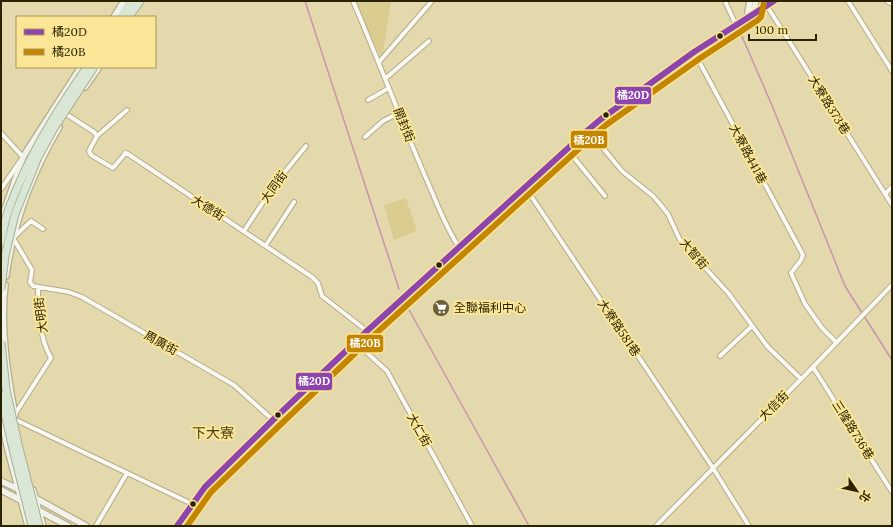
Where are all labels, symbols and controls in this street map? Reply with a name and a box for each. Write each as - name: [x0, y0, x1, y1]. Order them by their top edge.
- legend: [16, 16, 156, 68]
- scale bar: [749, 16, 816, 42]
- text: 100 m: [755, 22, 788, 37]
- text: 橘20D: [52, 24, 87, 39]
- unlabelled marker: [715, 31, 725, 41]
- text: 橘20B: [52, 44, 85, 59]
- street label: 大寮路373巷: [805, 73, 853, 137]
- line badge: 橘20D: [614, 86, 652, 105]
- text: 橘20D: [617, 88, 649, 102]
- street label: 開封街: [391, 105, 418, 144]
- unlabelled marker: [601, 110, 611, 120]
- street label: 大寮路441巷: [726, 121, 770, 186]
- line badge: 橘20B: [570, 130, 608, 149]
- text: 橘20B: [573, 133, 605, 147]
- street label: 大同街: [257, 168, 290, 206]
- street label: 大德街: [189, 192, 228, 223]
- street label: 大智街: [677, 235, 712, 272]
- unlabelled marker: [434, 260, 444, 270]
- street label: 大明街: [31, 296, 50, 334]
- street label: 大寮路581巷: [595, 296, 644, 359]
- supermarket icon: 全聯福利中心: [431, 298, 451, 318]
- place label: 全聯福利中心: [454, 300, 526, 315]
- street label: 周廣街: [142, 327, 181, 358]
- line badge: 橘20B: [346, 334, 384, 353]
- text: 橘20B: [349, 336, 381, 350]
- line badge: 橘20D: [295, 372, 333, 391]
- text: 橘20D: [298, 374, 330, 388]
- street label: 大信街: [756, 388, 792, 424]
- street label: 三隆路736巷: [829, 397, 878, 462]
- unlabelled marker: [273, 410, 283, 420]
- street label: 大仁街: [404, 410, 435, 449]
- district label: 下大寮: [192, 424, 234, 442]
- north arrow: [837, 471, 877, 511]
- text: 北: [856, 488, 874, 505]
- unlabelled marker: [188, 499, 198, 509]

